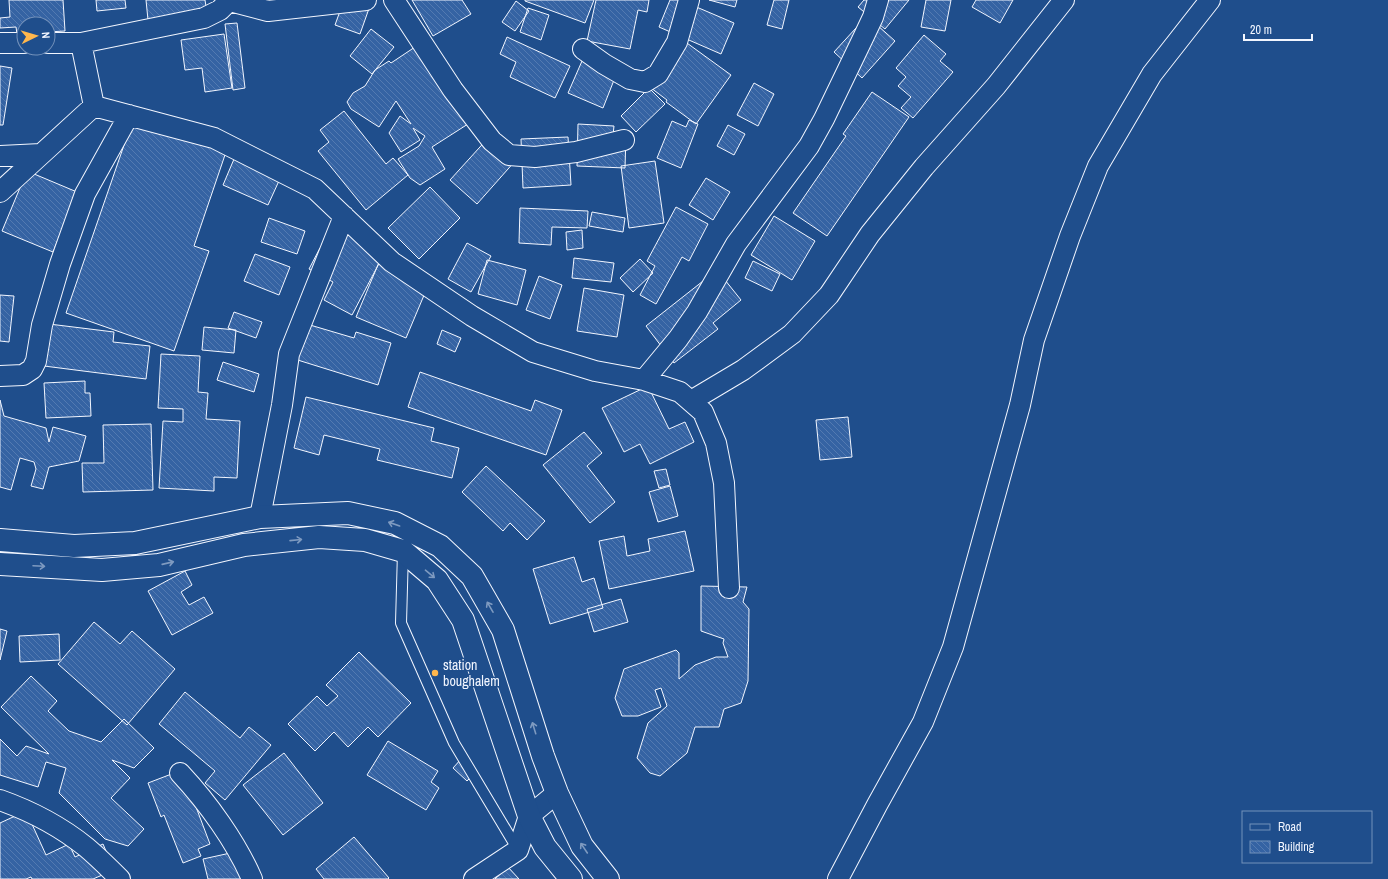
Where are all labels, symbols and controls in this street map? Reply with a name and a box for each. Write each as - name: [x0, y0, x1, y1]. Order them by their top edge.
- north arrow: [16, 16, 56, 56]
- scale bar: [1244, 16, 1312, 42]
- text: 20 m: [1250, 22, 1272, 38]
- text: N: [39, 31, 53, 39]
- one-way arrow: [389, 519, 401, 527]
- one-way arrow: [289, 536, 302, 543]
- one-way arrow: [162, 559, 175, 566]
- one-way arrow: [32, 563, 45, 570]
- one-way arrow: [424, 569, 434, 578]
- one-way arrow: [485, 601, 493, 613]
- place label: station boughalem: [443, 656, 500, 690]
- marker: station boughalem: [430, 668, 440, 678]
- one-way arrow: [530, 722, 537, 735]
- legend: [1242, 811, 1372, 863]
- text: Road: [1278, 819, 1302, 835]
- text: Building: [1278, 839, 1315, 855]
- one-way arrow: [580, 843, 588, 854]

